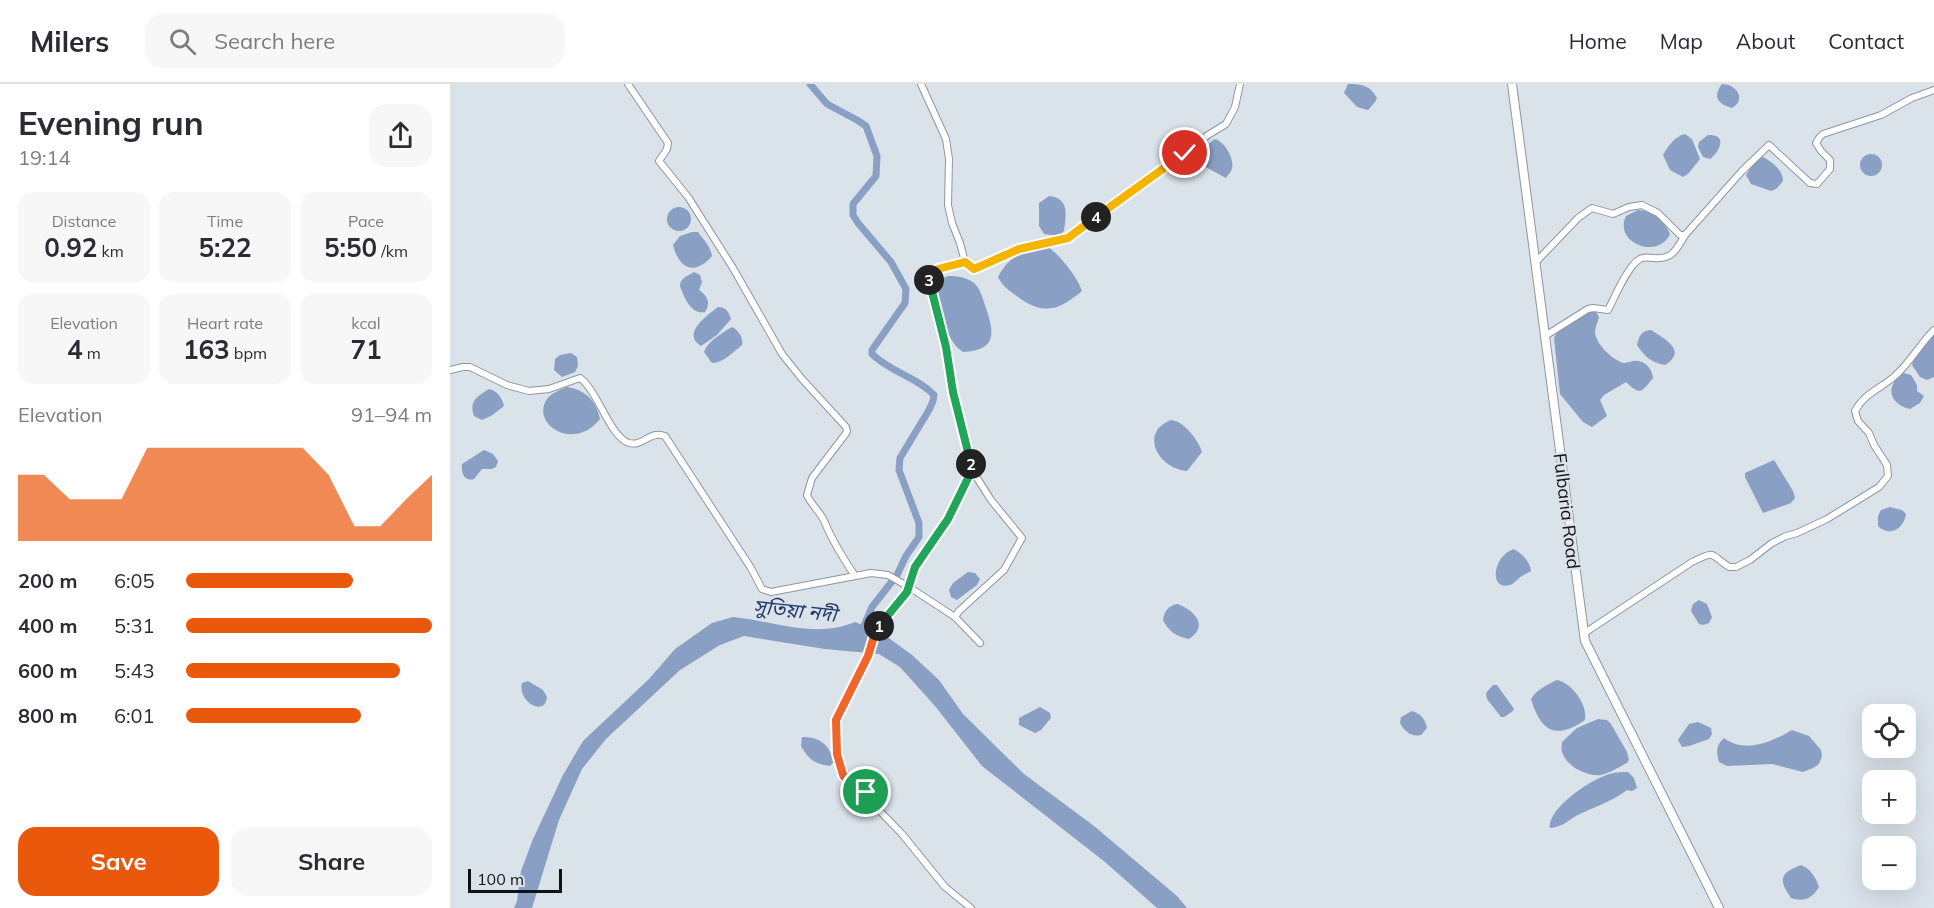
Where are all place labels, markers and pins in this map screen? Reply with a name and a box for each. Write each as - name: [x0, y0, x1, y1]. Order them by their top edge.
- pin: [1159, 127, 1210, 178]
- pin: 4: [1081, 202, 1111, 232]
- pin: 3: [914, 265, 944, 295]
- pin: 2: [956, 449, 986, 479]
- pin: 1: [864, 611, 894, 641]
- pin: [840, 766, 891, 817]

